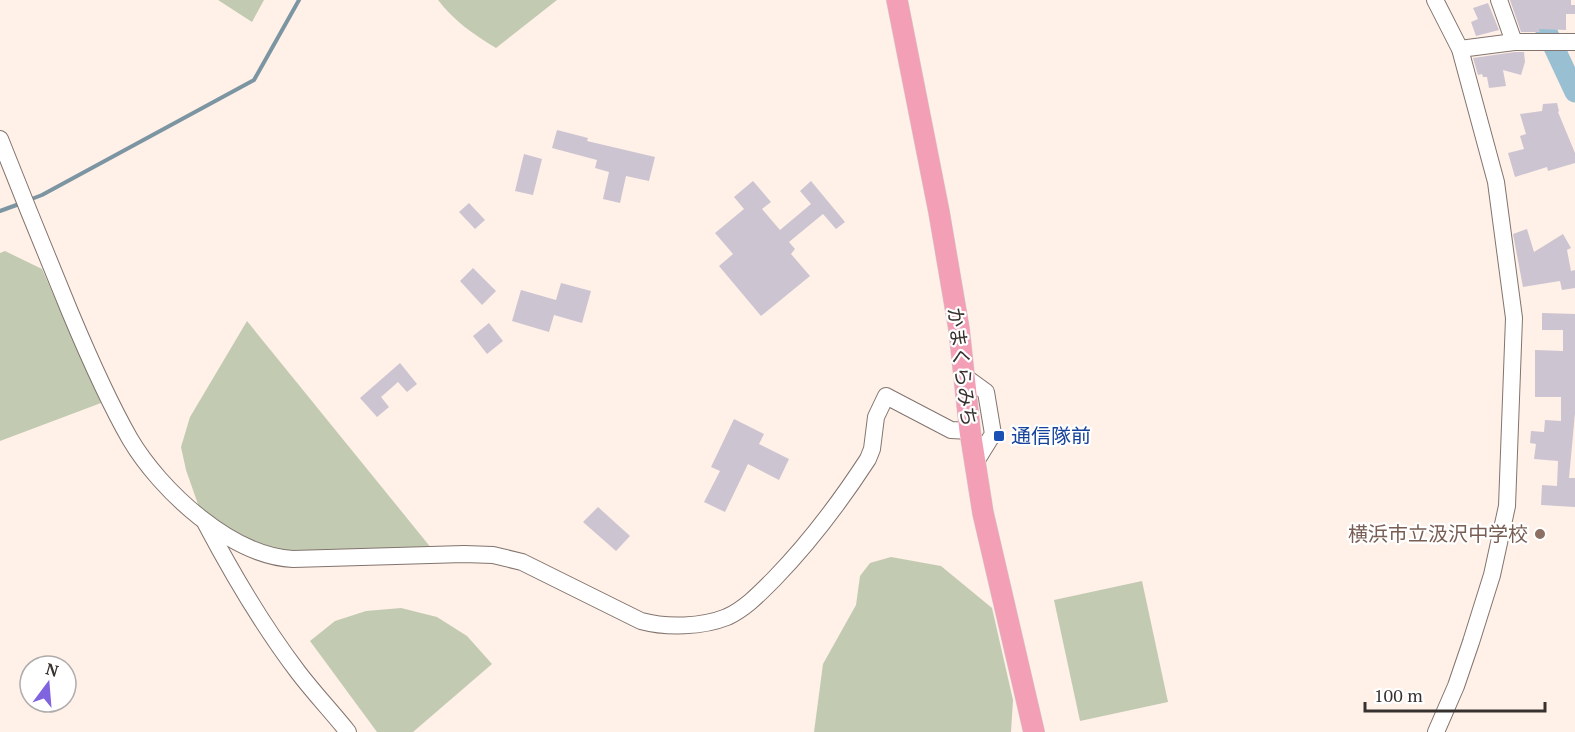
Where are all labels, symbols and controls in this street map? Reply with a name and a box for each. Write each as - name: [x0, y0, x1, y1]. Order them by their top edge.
- street label: かまくらみち: [942, 306, 983, 428]
- place label: 通信隊前: [1011, 422, 1091, 449]
- marker: 通信隊前: [992, 429, 1006, 443]
- place label: 横浜市立汲沢中学校: [1348, 520, 1528, 547]
- marker: 横浜市立汲沢中学校: [1533, 527, 1547, 541]
- north arrow: [18, 654, 78, 714]
- text: N: [43, 657, 61, 682]
- scale bar: [1365, 675, 1545, 713]
- text: 100 m: [1374, 683, 1423, 707]

